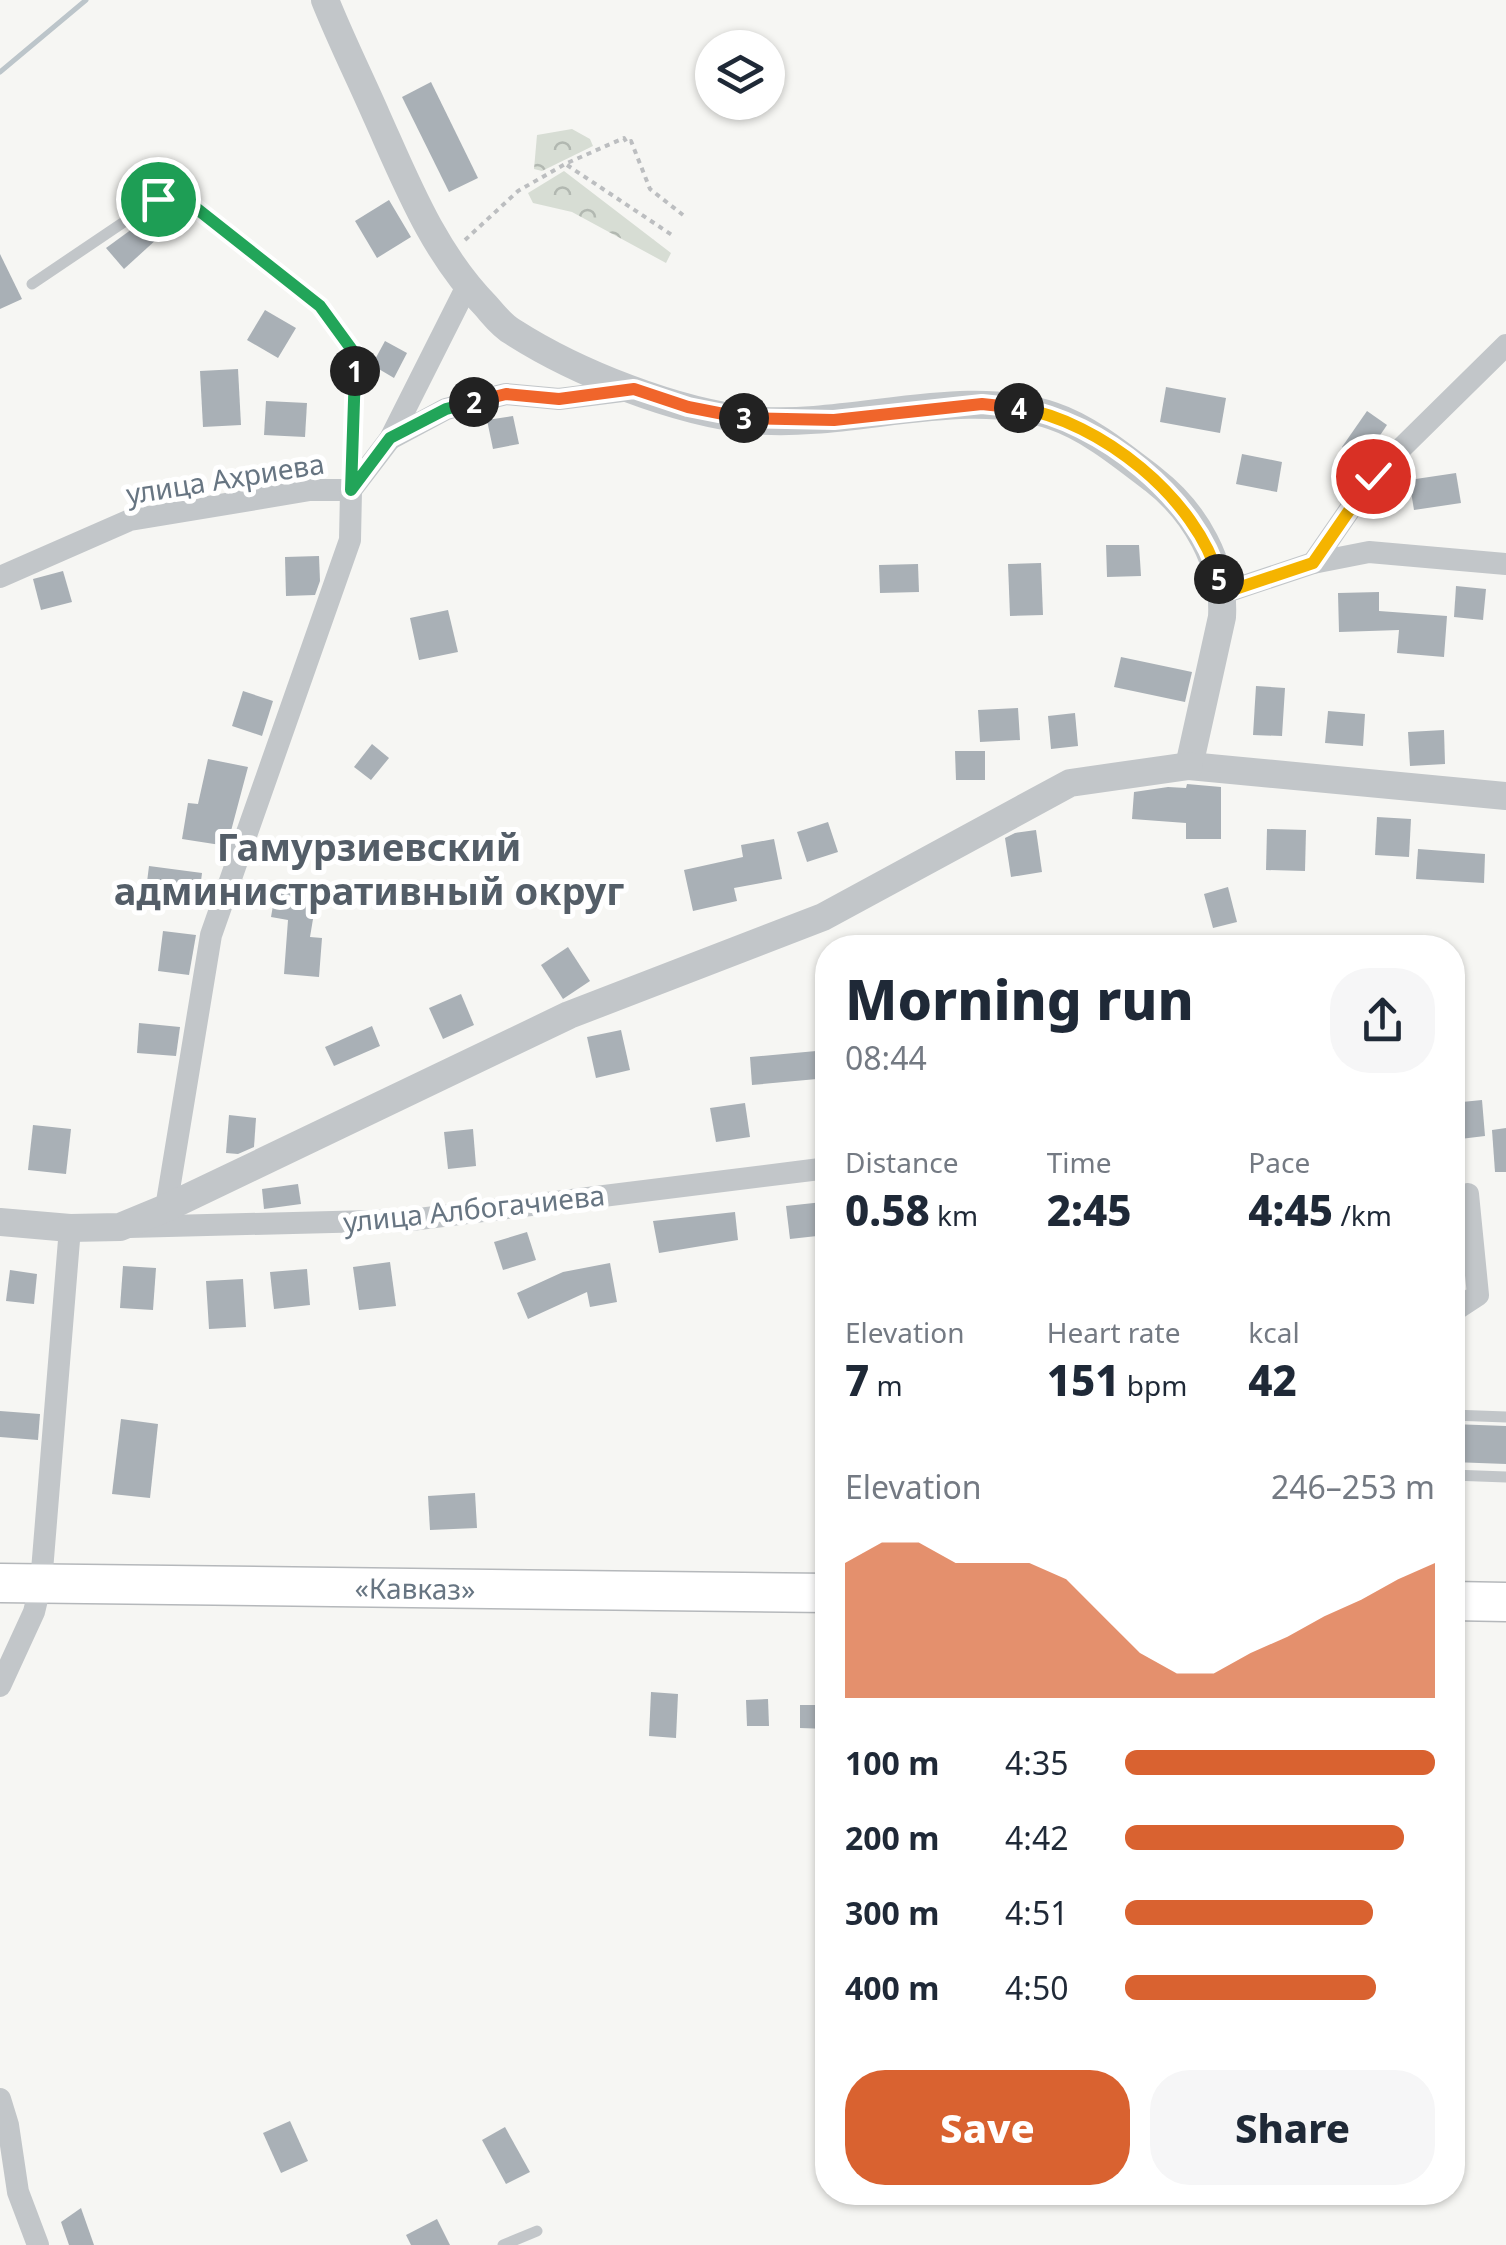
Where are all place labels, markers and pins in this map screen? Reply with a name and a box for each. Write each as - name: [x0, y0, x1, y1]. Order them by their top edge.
- pin: [116, 157, 201, 242]
- pin: 1: [330, 346, 380, 396]
- pin: 2: [449, 377, 499, 427]
- pin: 4: [994, 383, 1044, 433]
- pin: 3: [719, 393, 769, 443]
- pin: [1331, 434, 1416, 519]
- pin: 5: [1194, 554, 1244, 604]

